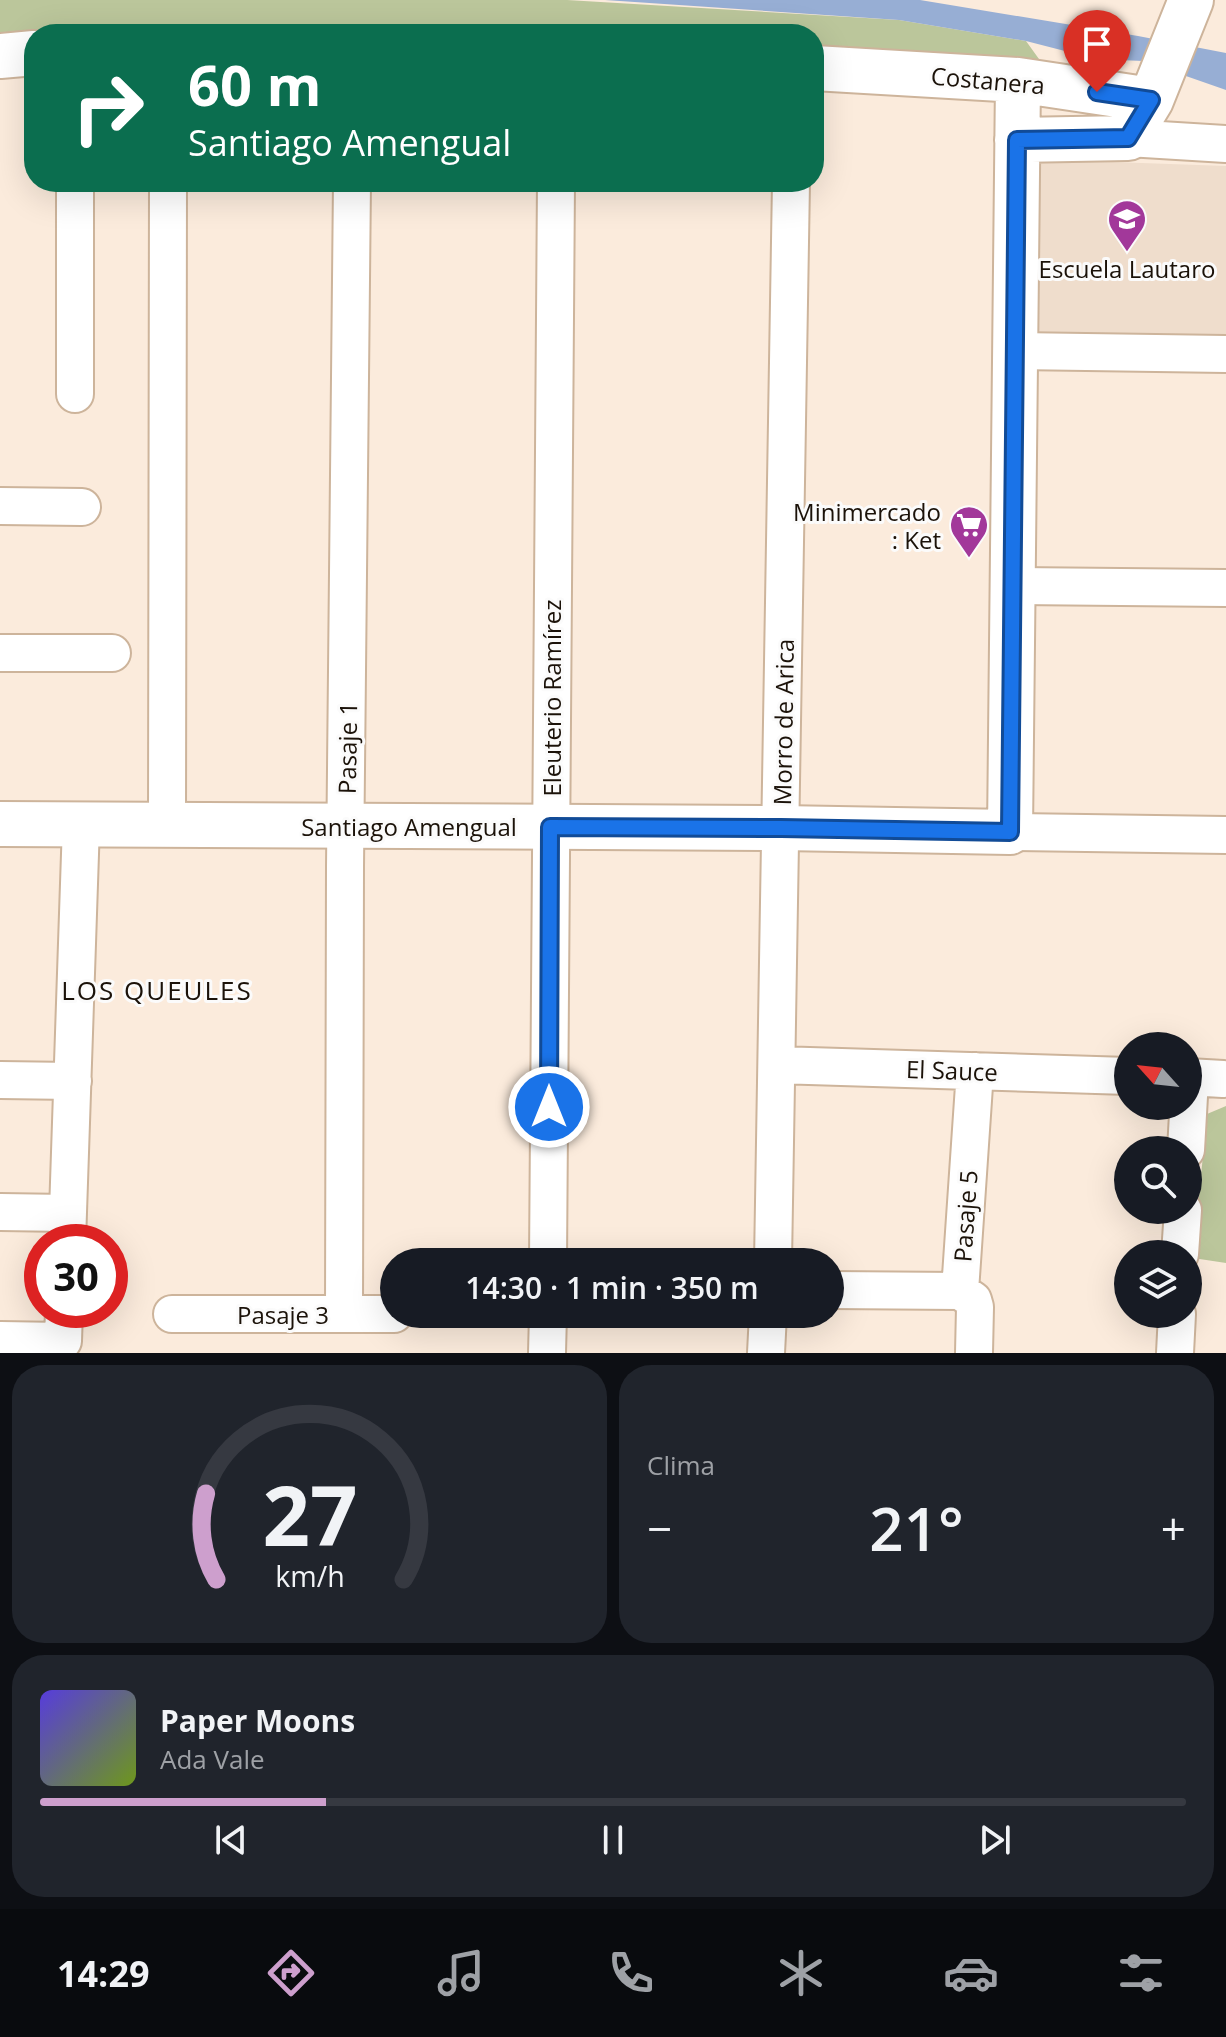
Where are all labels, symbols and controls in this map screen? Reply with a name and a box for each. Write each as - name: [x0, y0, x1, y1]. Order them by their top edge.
- pin: [1063, 10, 1131, 92]
- icon: arrive: [1075, 22, 1119, 66]
- text: 60 m: [188, 46, 322, 122]
- icon: right: [56, 56, 160, 160]
- street label: Costanera: [930, 59, 1046, 101]
- text: Santiago Amengual: [188, 118, 511, 167]
- school or university icon: Escuela Lautaro: [1106, 198, 1148, 253]
- place label: Escuela Lautaro: [1039, 252, 1215, 285]
- place label: Minimercado : Ket: [793, 495, 941, 556]
- supermarket icon: Minimercado : Ket: [948, 504, 990, 559]
- street label: Eleuterio Ramírez: [535, 599, 568, 797]
- street label: Morro de Arica: [765, 638, 801, 806]
- street label: Pasaje 1: [330, 702, 364, 794]
- street label: Santiago Amengual: [301, 810, 517, 843]
- district label: LOS QUEULES: [61, 972, 253, 1008]
- north arrow: [1114, 1032, 1202, 1120]
- map controls: [1114, 1032, 1202, 1328]
- street label: El Sauce: [906, 1052, 998, 1088]
- position arrow: [507, 1065, 591, 1149]
- button: search: [1114, 1136, 1202, 1224]
- street label: Pasaje 5: [945, 1169, 985, 1263]
- speed limit sign: 30: [24, 1224, 128, 1328]
- button: layers: [1114, 1240, 1202, 1328]
- text: 14:30 · 1 min · 350 m: [465, 1267, 759, 1308]
- street label: Pasaje 3: [237, 1298, 329, 1331]
- text: Clima: [647, 1447, 715, 1483]
- text: 27: [262, 1457, 357, 1570]
- text: 21°: [869, 1487, 964, 1569]
- text: −: [647, 1498, 672, 1558]
- text: +: [1161, 1498, 1186, 1558]
- text: km/h: [275, 1556, 344, 1595]
- text: Paper Moons: [160, 1700, 355, 1741]
- text: Ada Vale: [160, 1741, 265, 1777]
- icon: previous: [209, 1818, 253, 1862]
- icon: pause: [591, 1818, 635, 1862]
- icon: next: [973, 1818, 1017, 1862]
- icon: directions: [263, 1945, 319, 2001]
- icon: music: [433, 1945, 489, 2001]
- icon: phone: [603, 1945, 659, 2001]
- icon: climate: [773, 1945, 829, 2001]
- icon: car: [943, 1945, 999, 2001]
- icon: filters: [1113, 1945, 1169, 2001]
- text: 14:29: [57, 1949, 150, 1998]

